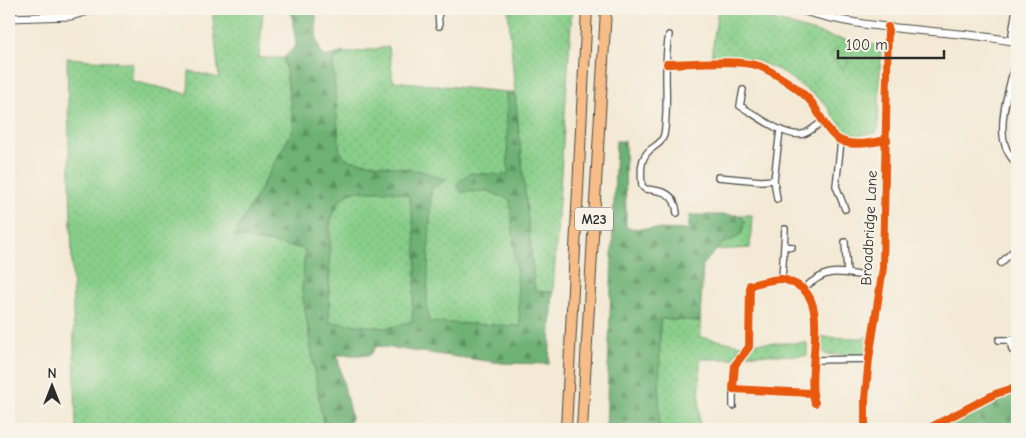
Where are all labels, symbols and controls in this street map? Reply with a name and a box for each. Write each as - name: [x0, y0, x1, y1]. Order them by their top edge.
- scale bar: [838, 28, 945, 60]
- text: 100 m: [846, 36, 888, 54]
- street label: Broadbridge Lane: [857, 170, 881, 286]
- road number: M23: [575, 208, 613, 230]
- north arrow: [28, 360, 78, 410]
- text: N: [47, 365, 57, 382]

